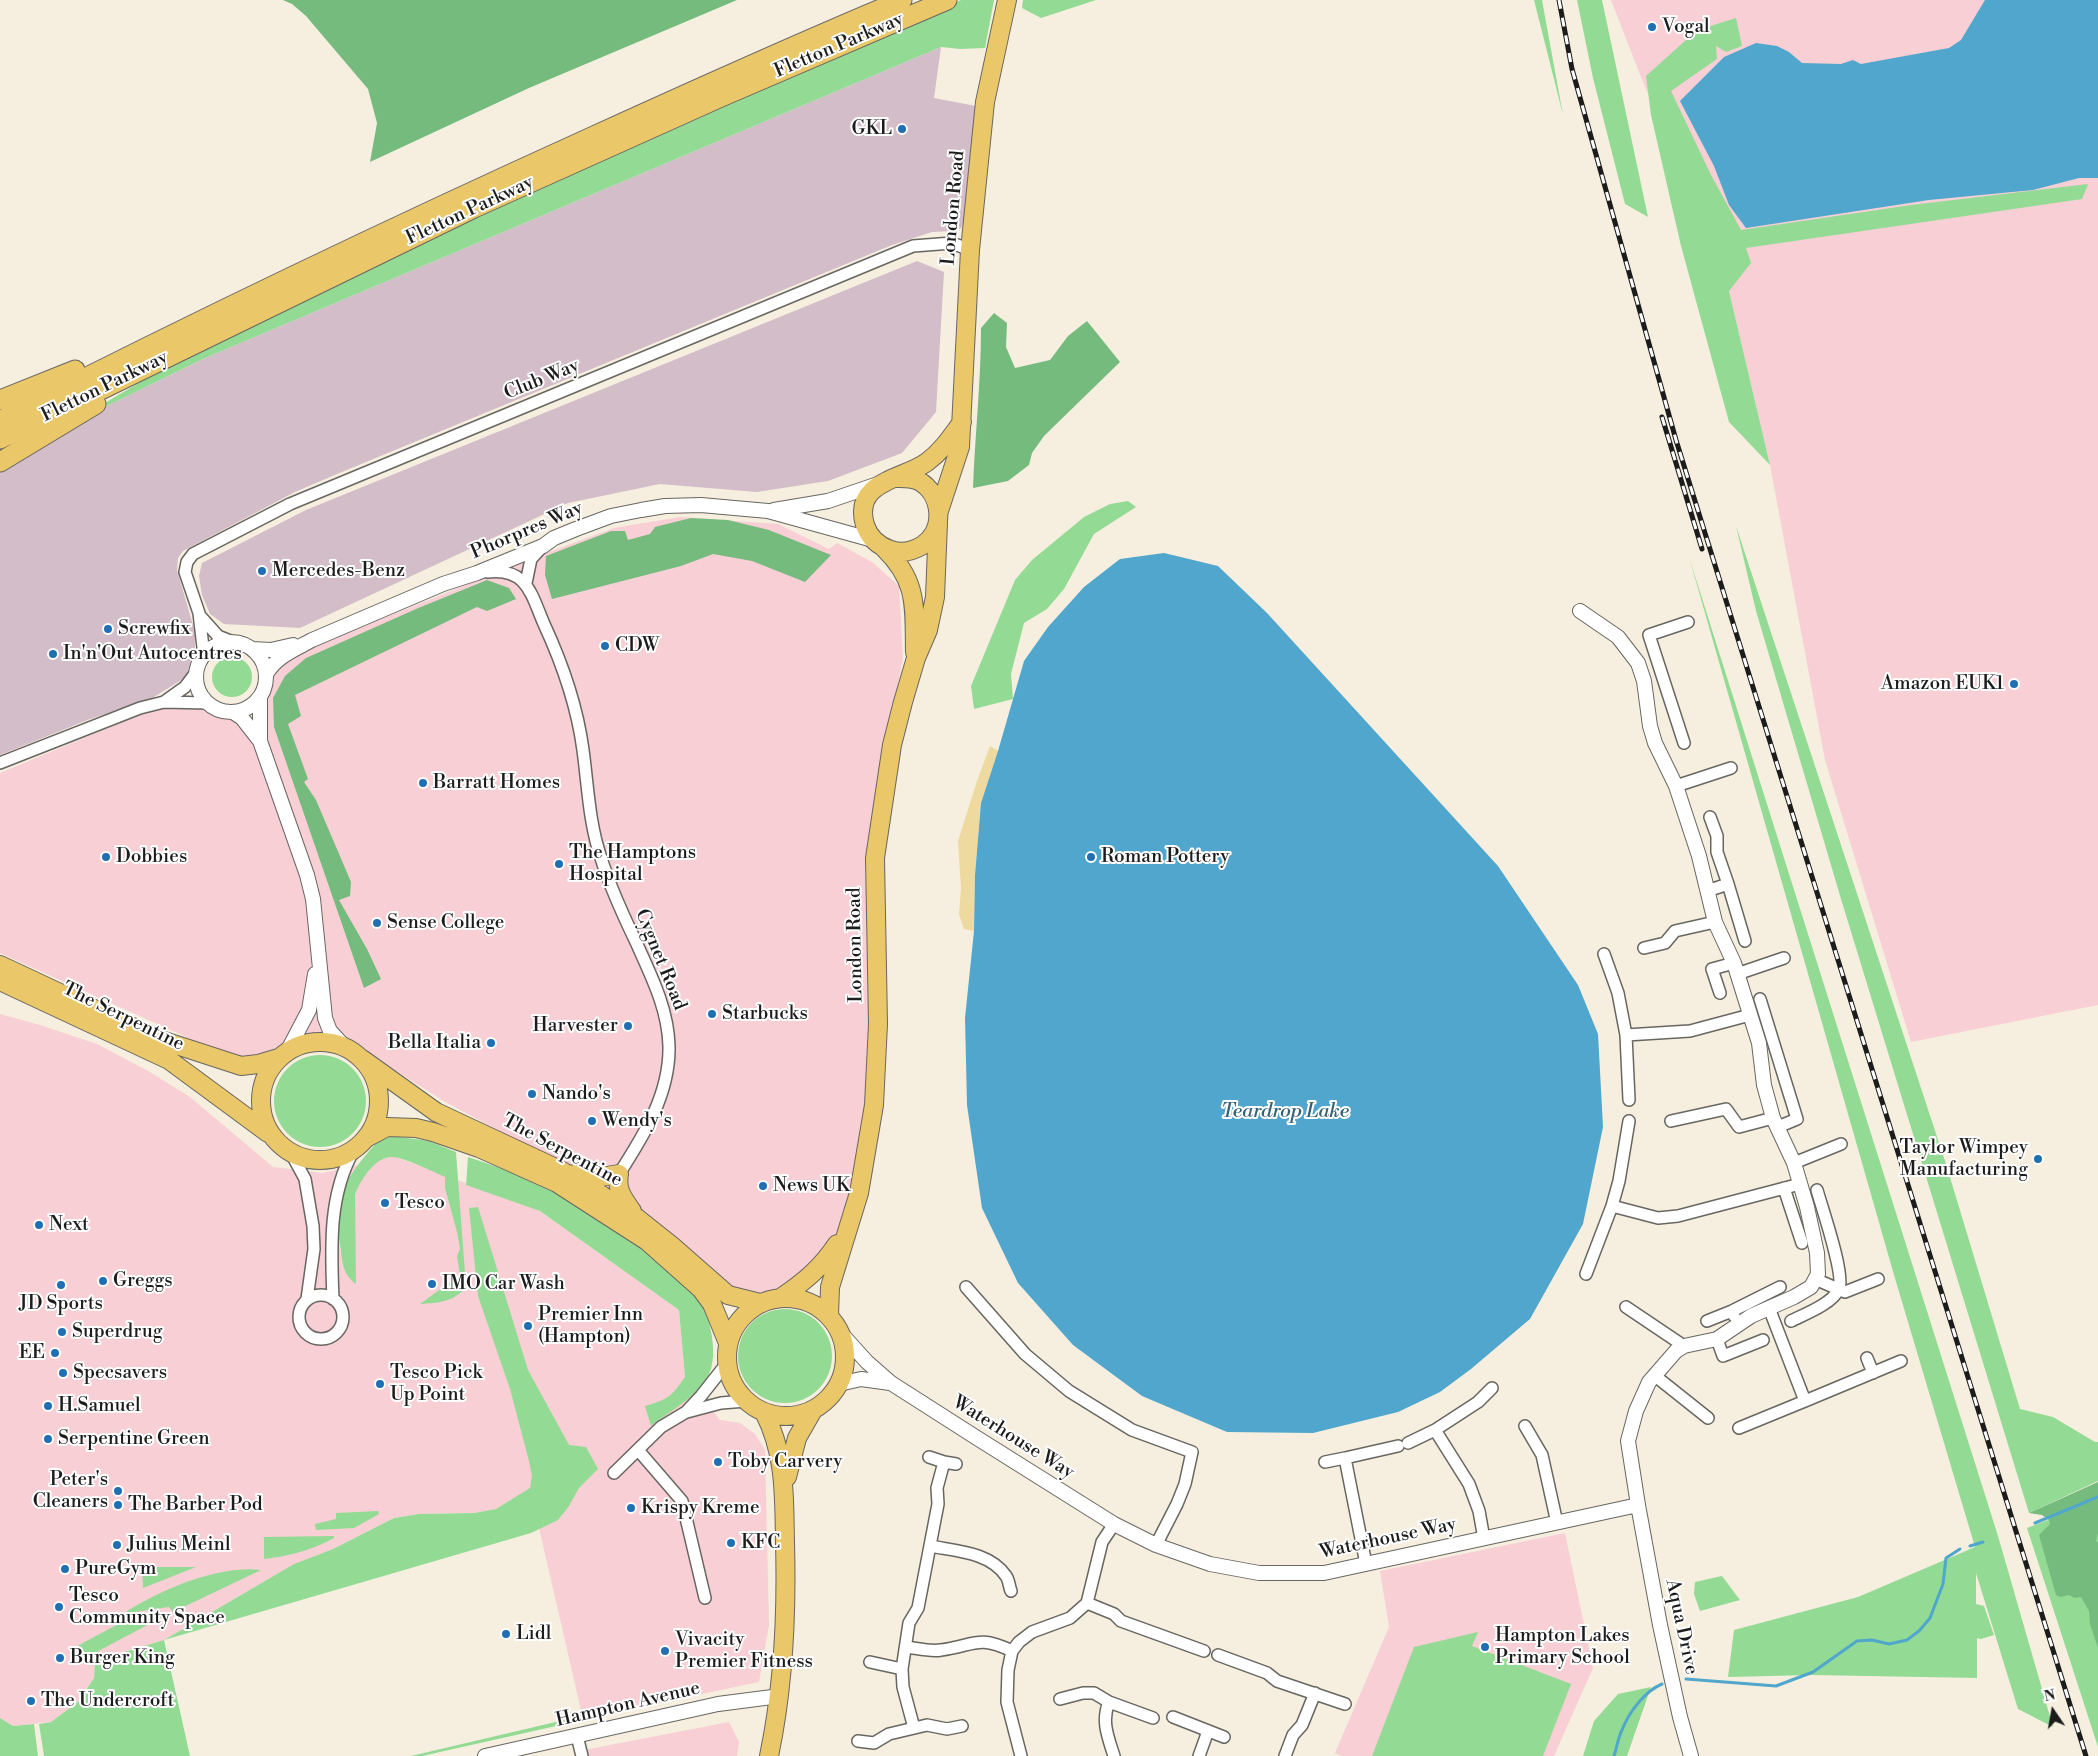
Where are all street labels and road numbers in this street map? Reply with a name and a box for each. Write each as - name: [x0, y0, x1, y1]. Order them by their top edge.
- street label: Fletton Parkway: [771, 8, 907, 84]
- street label: London Road: [938, 150, 970, 266]
- street label: Fletton Parkway: [403, 171, 537, 251]
- street label: Fletton Parkway: [38, 346, 172, 428]
- street label: Club Way: [501, 355, 583, 405]
- street label: Phorpres Way: [468, 497, 586, 565]
- street label: London Road: [844, 887, 868, 1003]
- street label: Cygnet Road: [629, 906, 691, 1014]
- street label: The Serpentine: [58, 978, 188, 1056]
- street label: The Serpentine: [498, 1110, 626, 1192]
- street label: Waterhouse Way: [948, 1391, 1078, 1485]
- street label: Waterhouse Way: [1318, 1513, 1458, 1565]
- street label: Aqua Drive: [1660, 1577, 1702, 1677]
- street label: Hampton Avenue: [554, 1677, 702, 1733]

